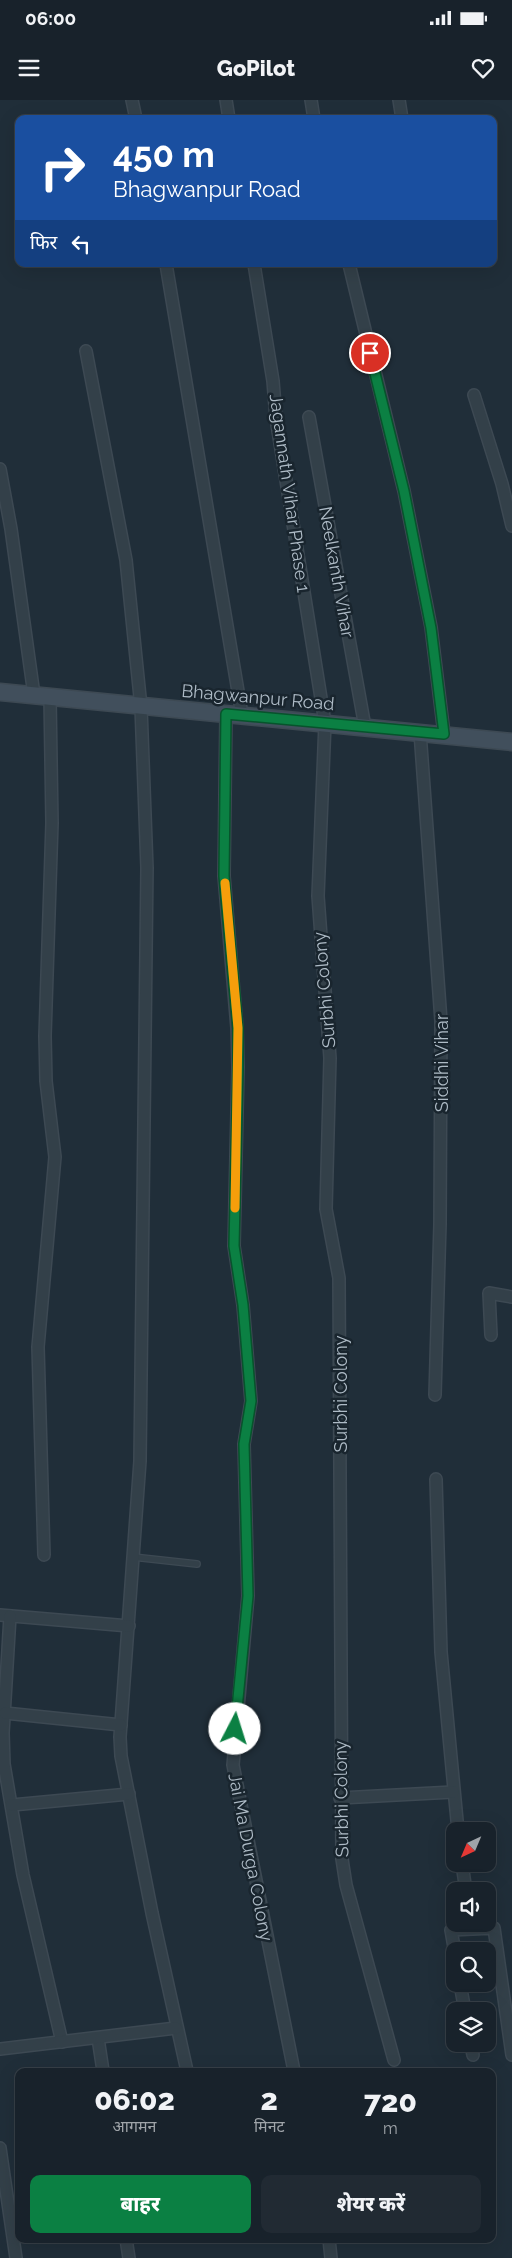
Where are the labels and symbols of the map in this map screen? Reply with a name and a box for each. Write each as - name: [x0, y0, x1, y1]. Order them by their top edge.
- pin: [349, 332, 391, 374]
- street label: Jagannath Vihar Phase 1: [266, 392, 314, 594]
- street label: Neelkanth Vihar: [315, 505, 359, 640]
- street label: Bhagwanpur Road: [181, 680, 335, 714]
- street label: Surbhi Colony: [308, 931, 340, 1049]
- street label: Siddhi Vihar: [431, 1013, 452, 1112]
- street label: Surbhi Colony: [330, 1335, 351, 1452]
- position arrow: [208, 1702, 260, 1754]
- street label: Surbhi Colony: [329, 1740, 353, 1858]
- street label: Jai Ma Durga Colony: [224, 1771, 278, 1943]
- north arrow: [446, 1822, 496, 1872]

